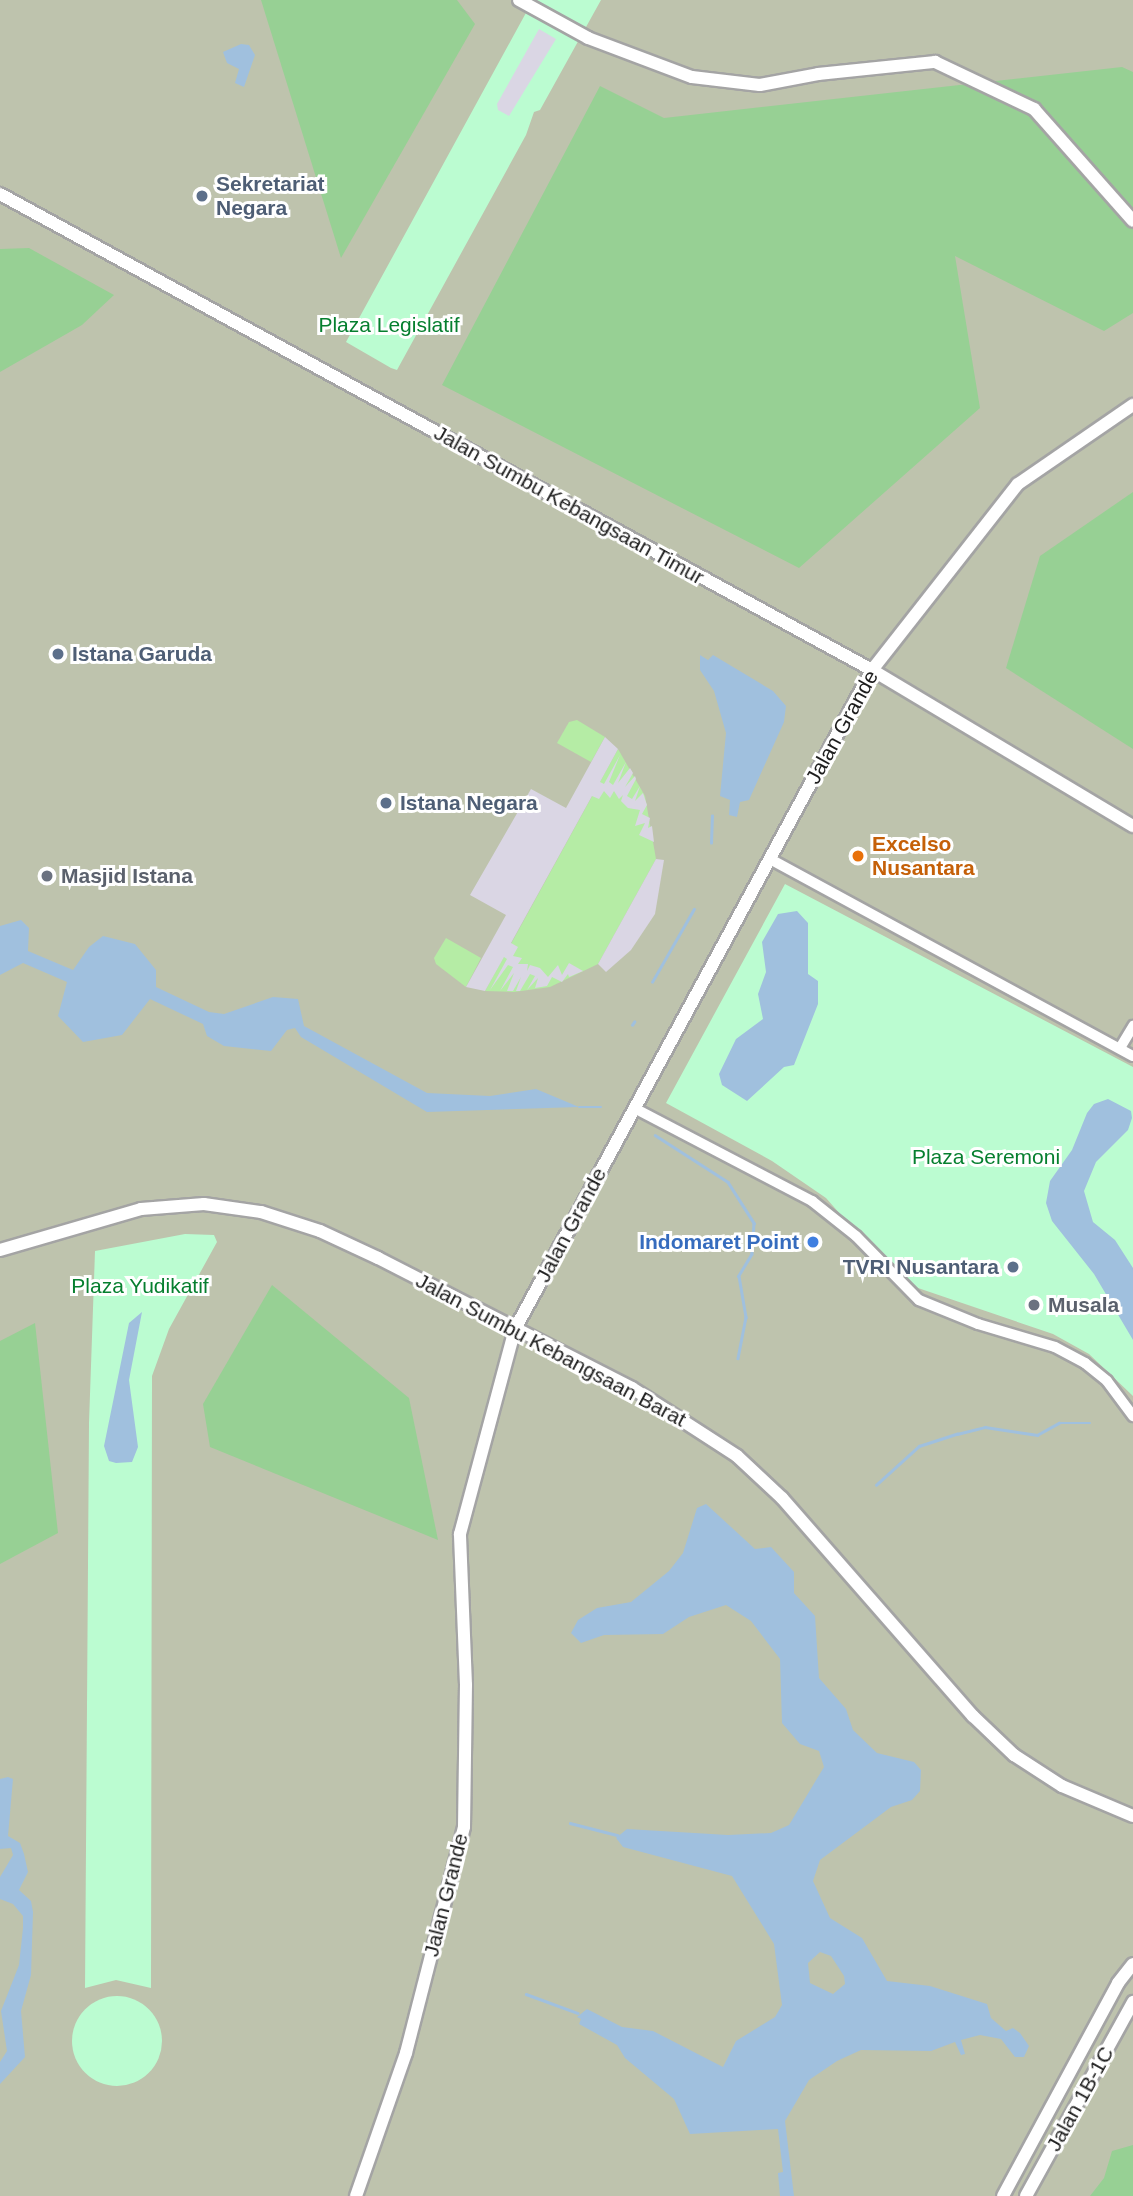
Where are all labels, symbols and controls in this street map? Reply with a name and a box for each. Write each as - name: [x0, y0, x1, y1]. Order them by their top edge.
- place label: Sekretariat Negara: [216, 171, 325, 221]
- marker: Sekretariat Negara: [194, 188, 210, 204]
- park label: Plaza Legislatif: [318, 312, 460, 338]
- street label: Jalan Sumbu Kebangsaan Timur: [429, 420, 709, 590]
- place label: Istana Garuda: [72, 641, 212, 667]
- marker: Istana Garuda: [50, 646, 66, 662]
- street label: Jalan Grande: [800, 666, 884, 788]
- place label: Istana Negara: [400, 790, 538, 816]
- marker: Istana Negara: [378, 795, 394, 811]
- place label: Excelso Nusantara: [872, 831, 975, 881]
- marker: Excelso Nusantara: [850, 848, 866, 864]
- place label: Masjid Istana: [61, 863, 193, 889]
- marker: Masjid Istana: [39, 868, 55, 884]
- park label: Plaza Seremoni: [912, 1144, 1060, 1170]
- street label: Jalan Grande: [530, 1163, 612, 1287]
- place label: Indomaret Point: [639, 1229, 799, 1255]
- marker: Indomaret Point: [805, 1234, 821, 1250]
- place label: TVRI Nusantara: [843, 1254, 999, 1280]
- marker: TVRI Nusantara: [1005, 1259, 1021, 1275]
- street label: Jalan Sumbu Kebangsaan Barat: [412, 1268, 690, 1432]
- park label: Plaza Yudikatif: [71, 1273, 209, 1299]
- place label: Musala: [1048, 1292, 1119, 1318]
- marker: Musala: [1026, 1297, 1042, 1313]
- street label: Jalan Grande: [419, 1831, 473, 1959]
- street label: Jalan 1B-1C: [1041, 2042, 1119, 2156]

